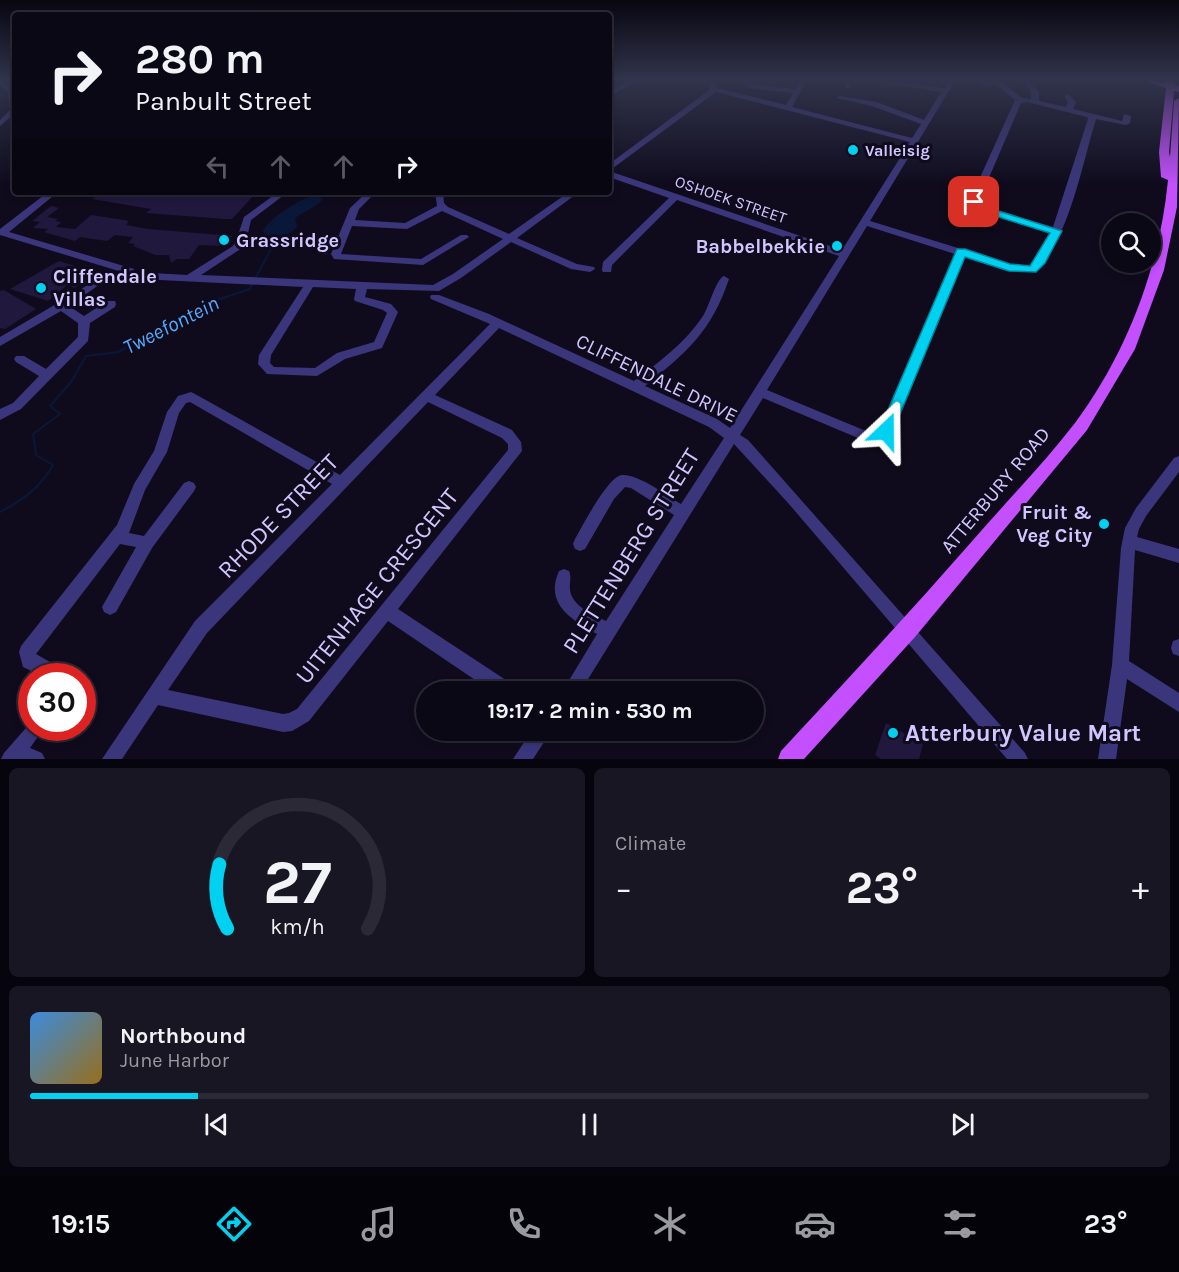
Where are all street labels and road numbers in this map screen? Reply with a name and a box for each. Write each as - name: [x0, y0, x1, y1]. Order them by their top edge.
- street label: OSHOEK STREET: [672, 171, 789, 228]
- street label: CLIFFENDALE DRIVE: [572, 329, 741, 428]
- street label: ATTERBURY ROAD: [936, 423, 1055, 558]
- street label: PLETTENBERG STREET: [556, 443, 706, 659]
- street label: RHODE STREET: [212, 448, 344, 584]
- street label: UITENHAGE CRESCENT: [290, 483, 464, 689]

